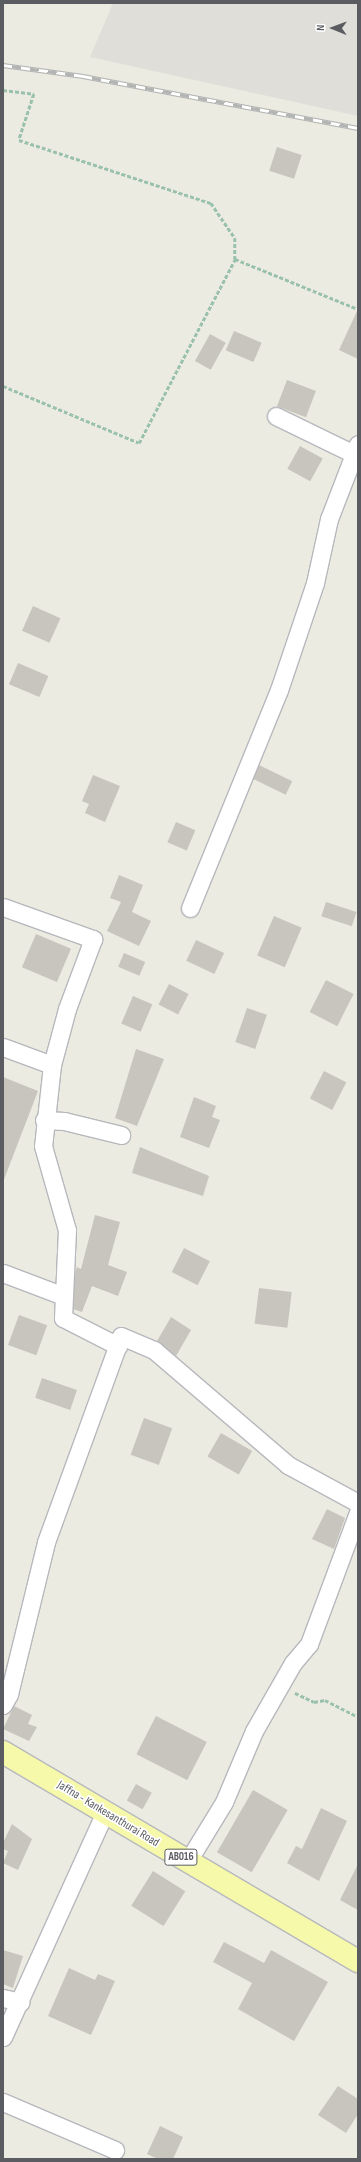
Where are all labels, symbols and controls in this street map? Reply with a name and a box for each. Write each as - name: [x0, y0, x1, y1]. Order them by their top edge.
- north arrow: [313, 8, 353, 48]
- text: N: [314, 25, 327, 31]
- street label: Jaffna - Kankesanthurai Road: [54, 1778, 162, 1850]
- road number: AB016: [164, 1848, 198, 1866]

